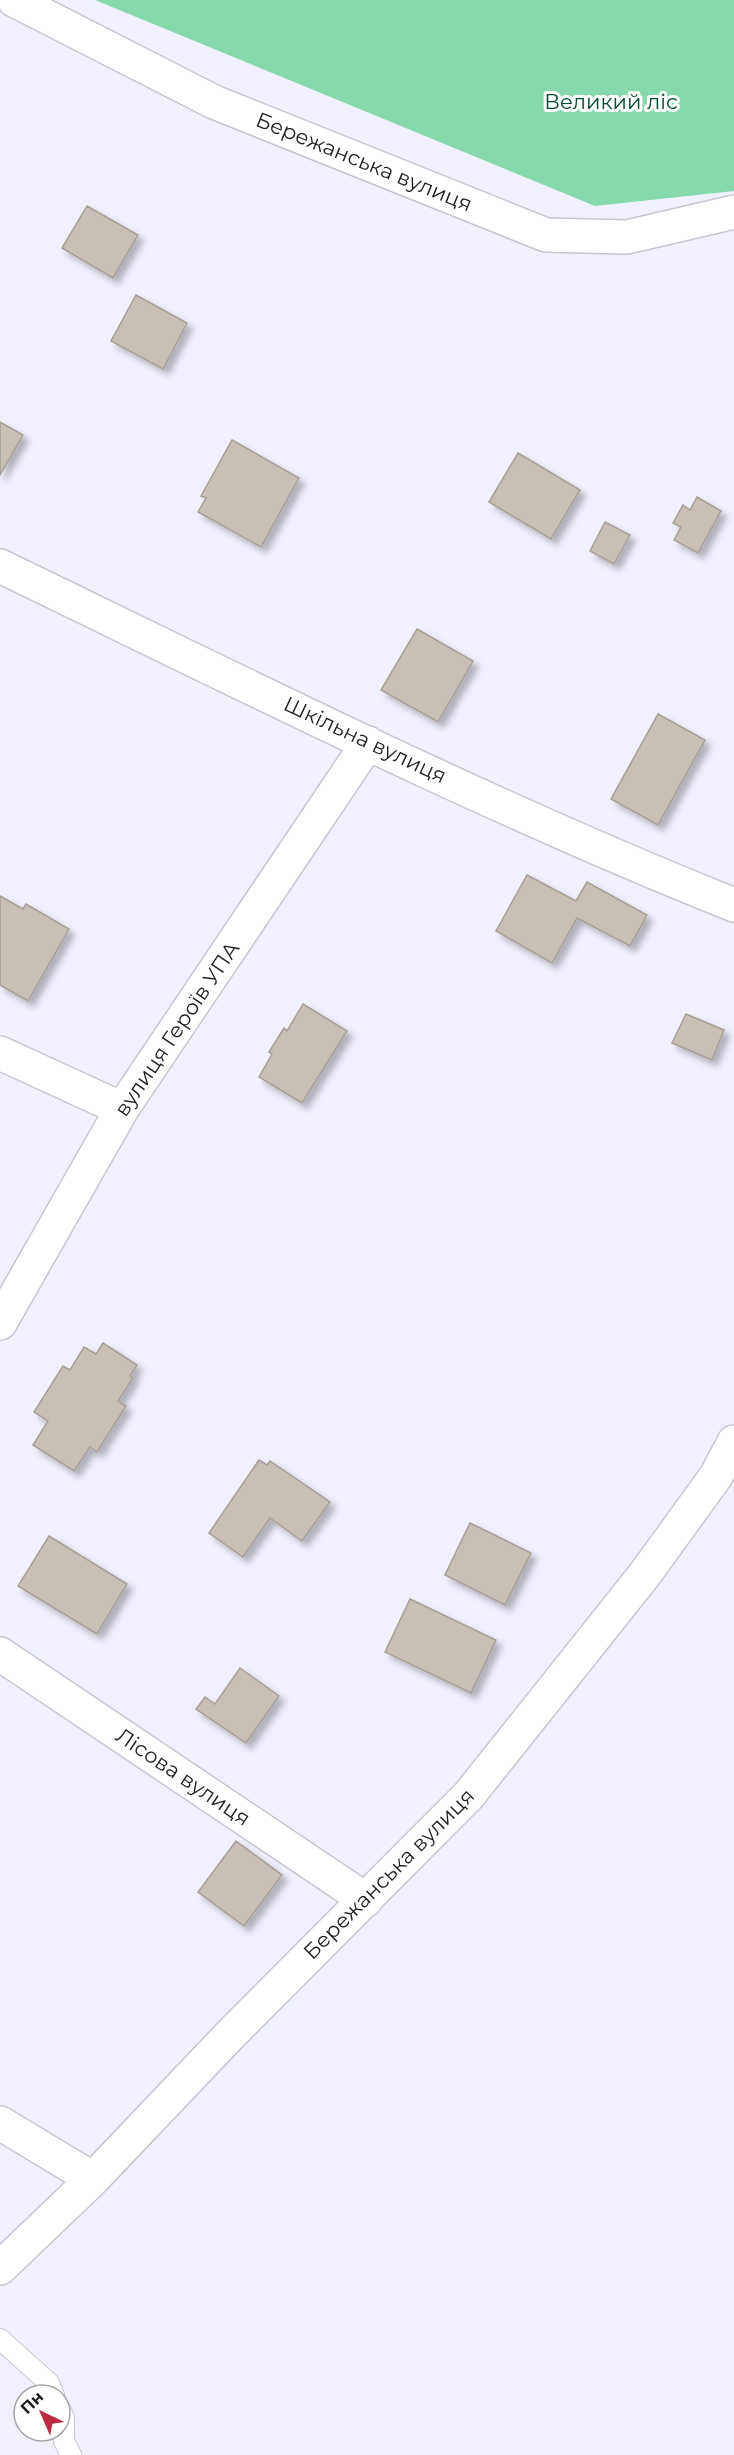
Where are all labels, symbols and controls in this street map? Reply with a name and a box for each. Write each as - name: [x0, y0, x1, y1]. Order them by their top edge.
- park label: Великий ліс: [544, 89, 678, 114]
- street label: Бережанська вулиця: [252, 107, 476, 216]
- street label: Шкільна вулиця: [280, 691, 451, 788]
- street label: вулиця Героїв УПА: [109, 936, 245, 1121]
- street label: Лісова вулиця: [111, 1722, 255, 1831]
- street label: Бережанська вулиця: [298, 1783, 479, 1964]
- north arrow: [12, 2383, 72, 2443]
- text: Пн: [17, 2387, 47, 2418]

